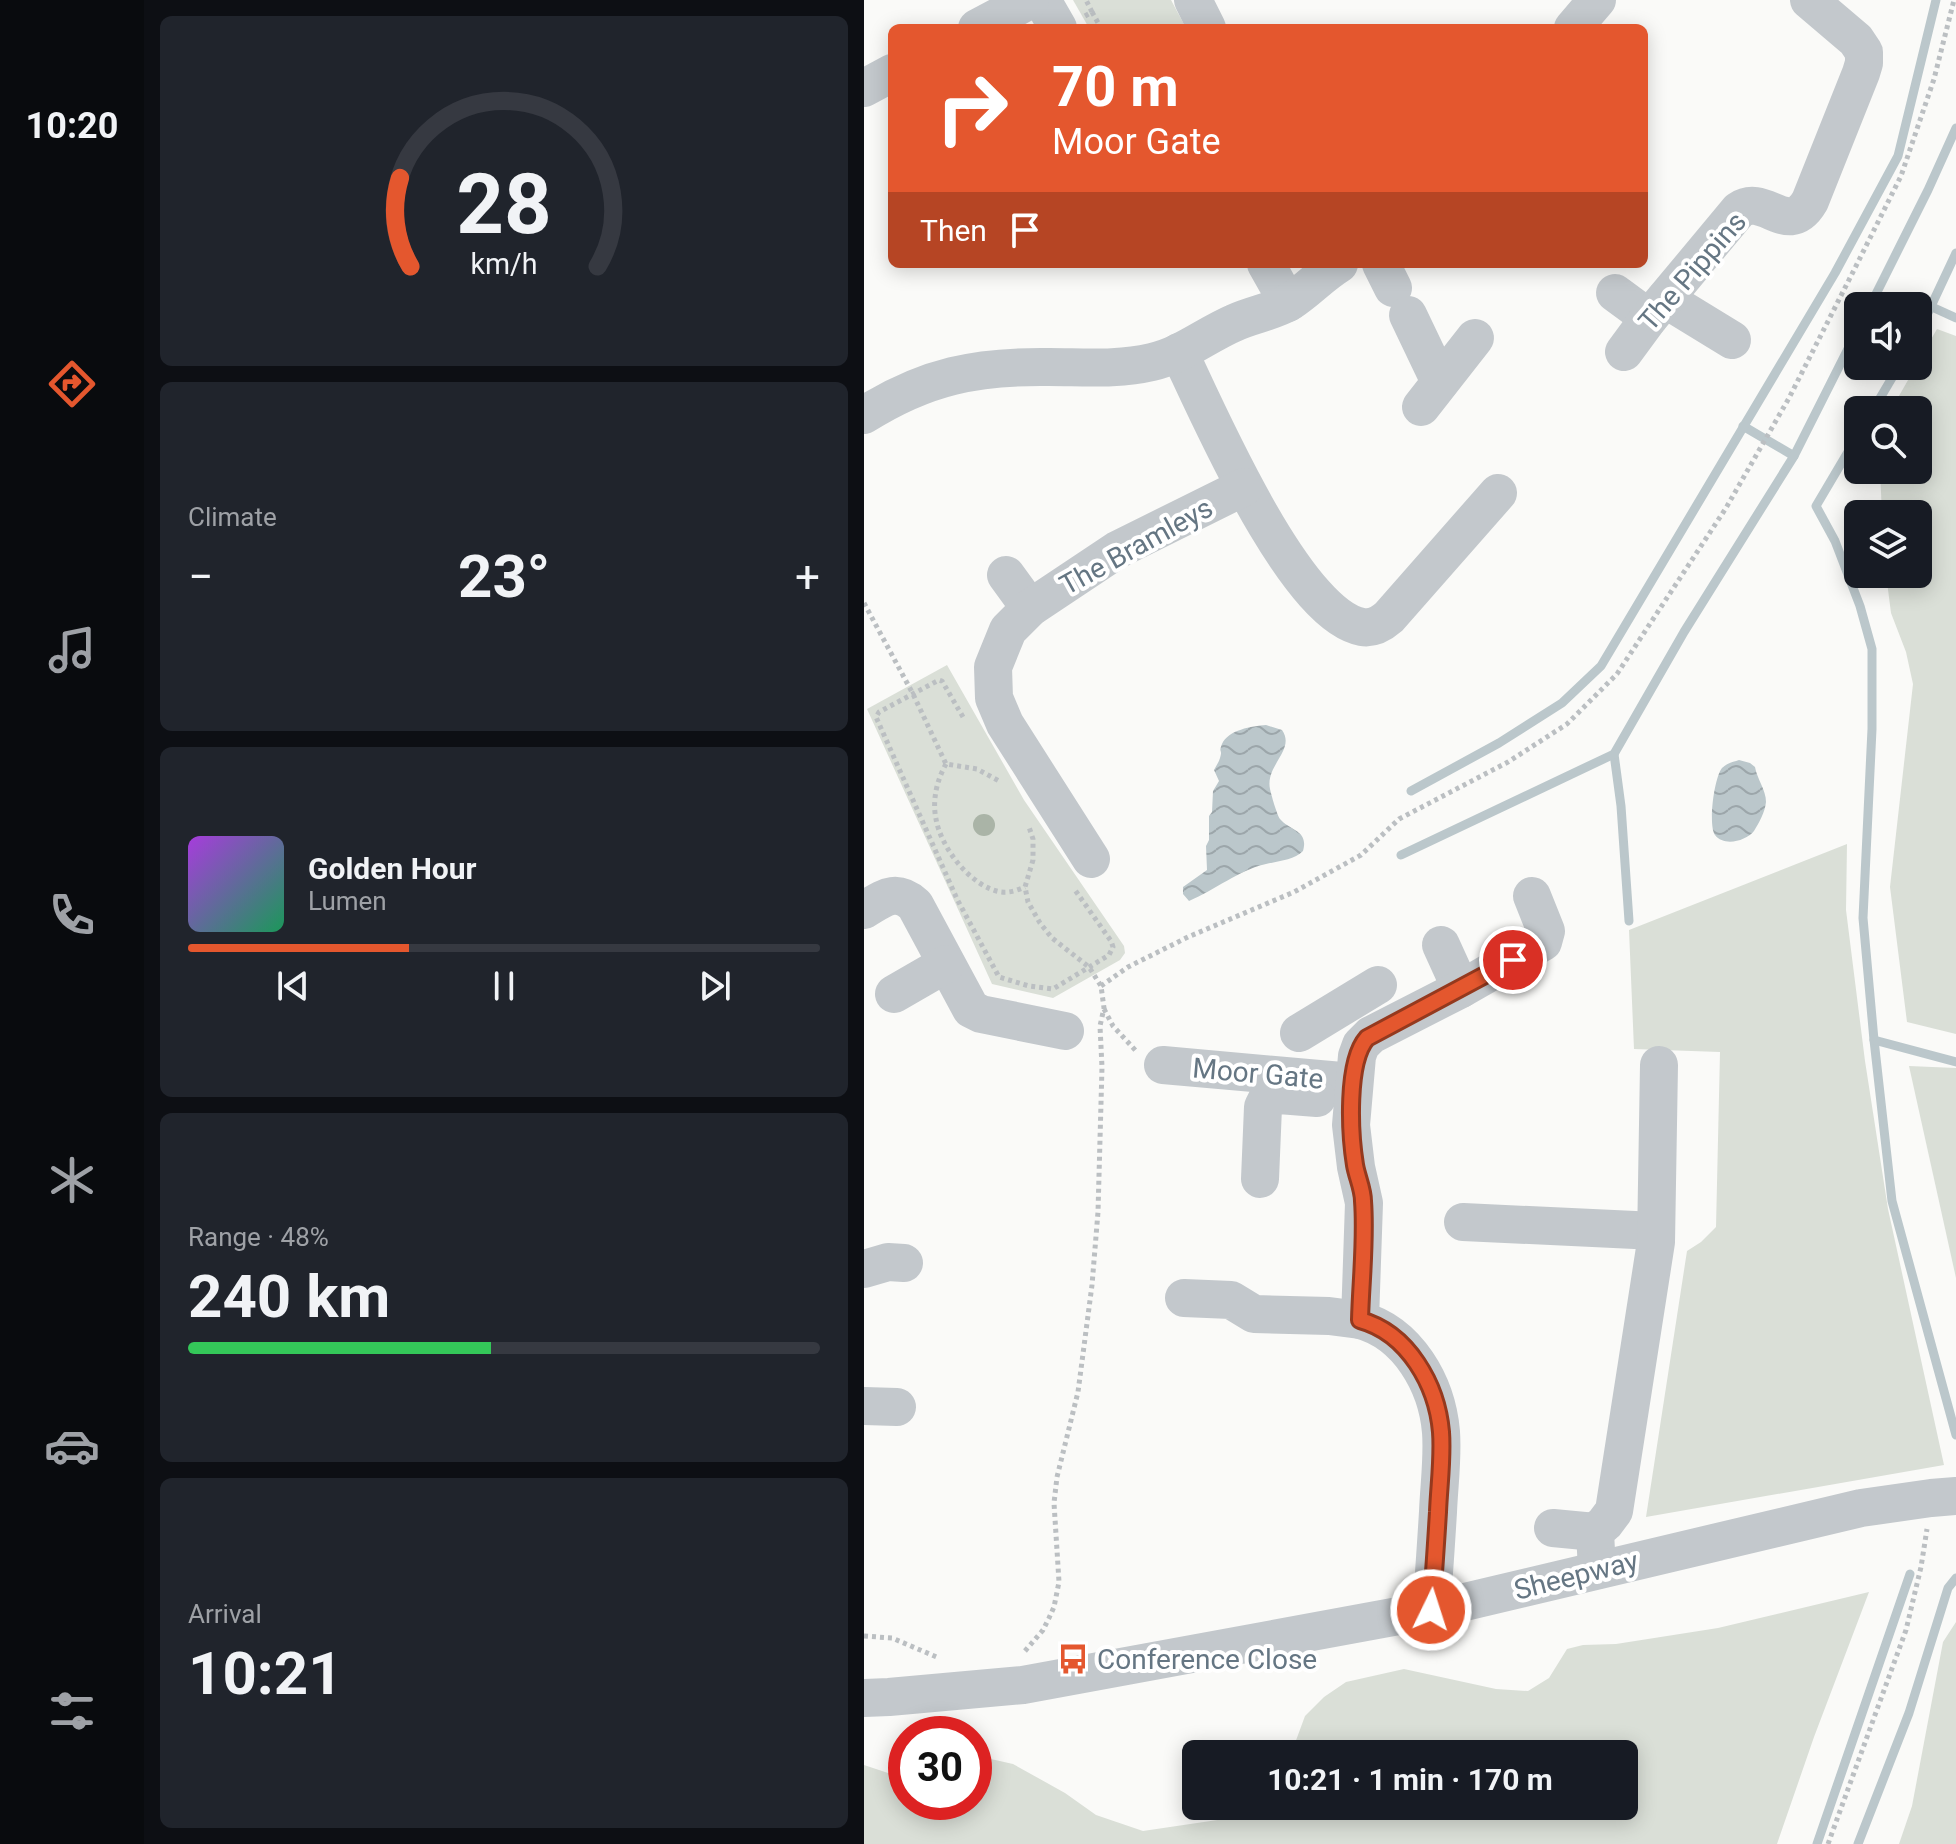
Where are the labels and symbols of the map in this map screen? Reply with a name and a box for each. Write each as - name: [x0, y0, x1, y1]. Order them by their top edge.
- street label: The Pippins: [1632, 205, 1753, 337]
- street label: The Bramleys: [1054, 491, 1218, 602]
- pin: [1479, 926, 1547, 994]
- street label: Moor Gate: [1191, 1051, 1325, 1096]
- street label: Sheepway: [1511, 1544, 1642, 1607]
- position arrow: [1389, 1568, 1473, 1652]
- bus stop icon: Conference Close: [1056, 1642, 1090, 1676]
- place label: Conference Close: [1097, 1643, 1317, 1676]
- speed limit sign: 30: [888, 1716, 992, 1820]

